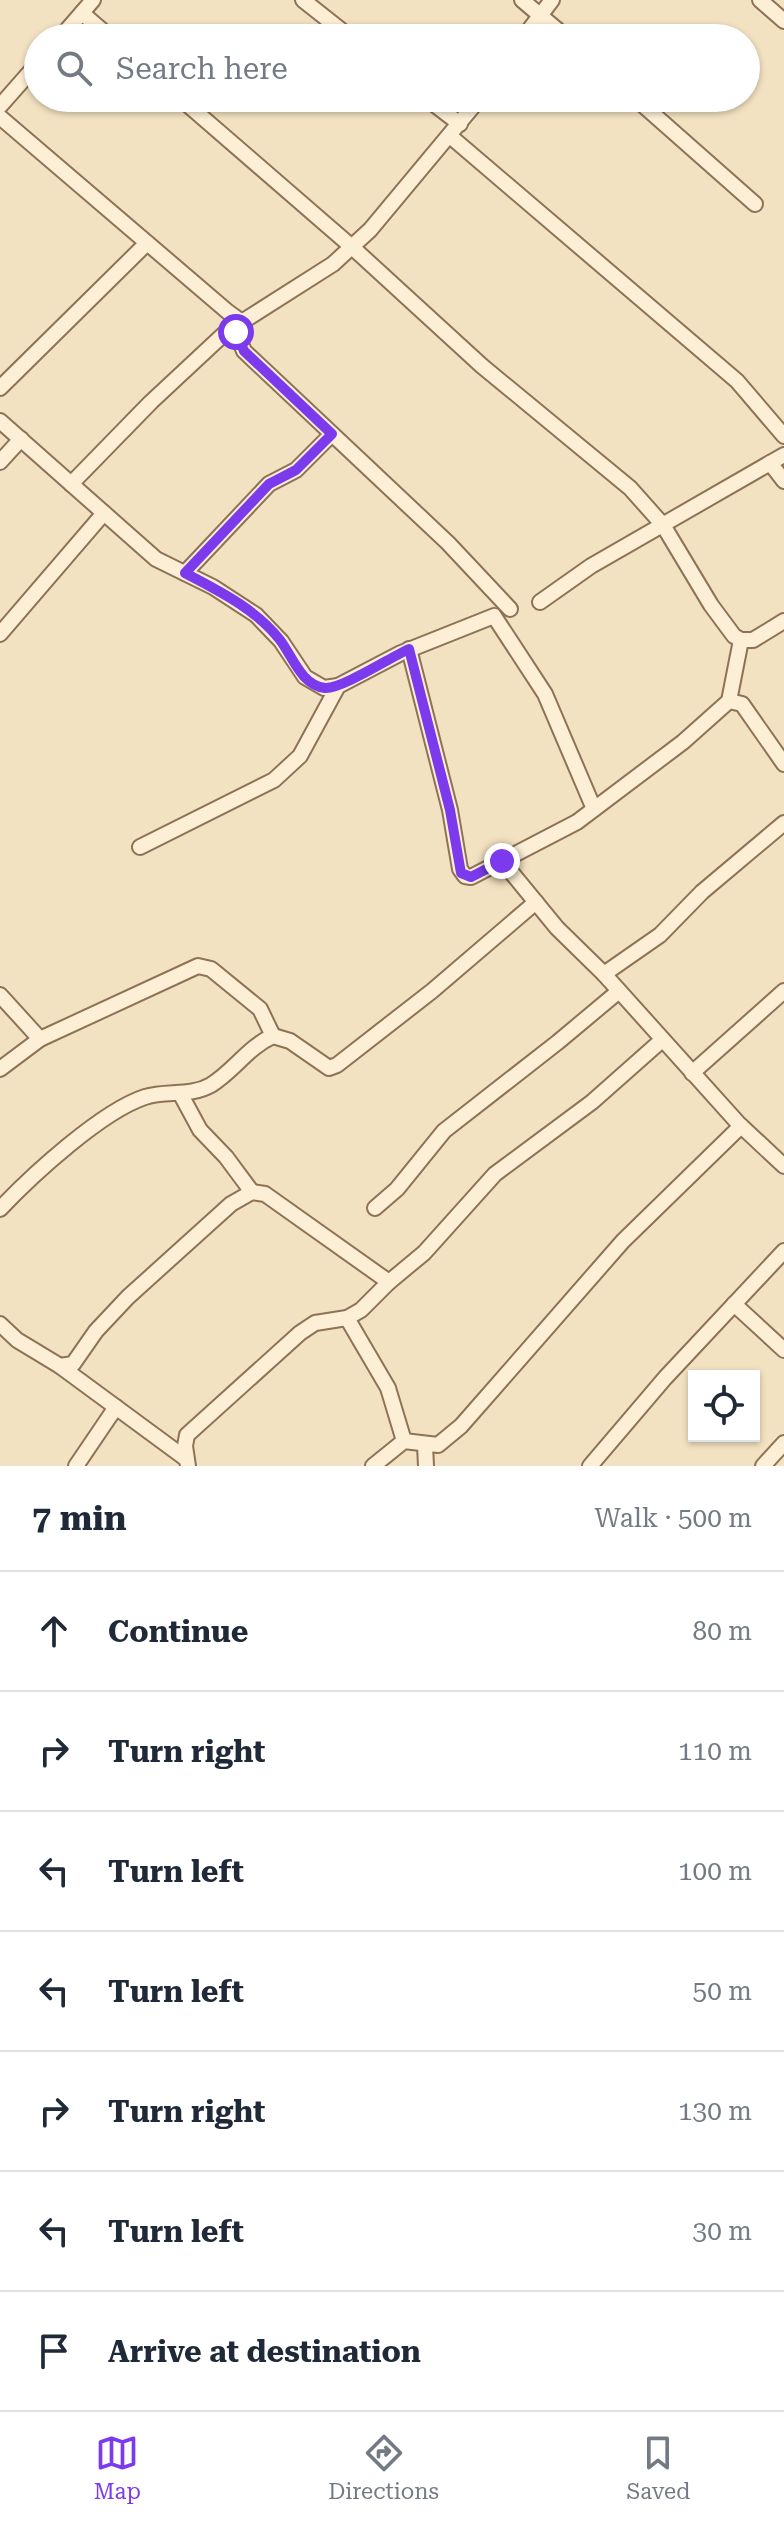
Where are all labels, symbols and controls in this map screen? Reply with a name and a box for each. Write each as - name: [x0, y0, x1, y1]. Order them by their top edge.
- search box: [24, 24, 760, 112]
- icon: search: [52, 46, 96, 90]
- text: Search here: [116, 51, 288, 86]
- route start: [218, 314, 254, 350]
- route end: [484, 843, 520, 879]
- map controls: [688, 1370, 760, 1442]
- button: locate: [688, 1370, 760, 1442]
- text: 7 min: [32, 1498, 127, 1538]
- text: Walk · 500 m: [594, 1503, 752, 1533]
- icon: ahead: [32, 1609, 76, 1653]
- text: Continue: [108, 1614, 248, 1649]
- text: 80 m: [693, 1616, 752, 1646]
- icon: right: [32, 1729, 76, 1773]
- text: Turn right: [108, 1734, 265, 1769]
- text: 110 m: [678, 1736, 752, 1766]
- icon: left: [32, 1849, 76, 1893]
- text: Turn left: [108, 1854, 244, 1889]
- text: 100 m: [678, 1856, 752, 1886]
- icon: left: [32, 1969, 76, 2013]
- text: Turn left: [108, 1974, 244, 2009]
- text: 50 m: [693, 1976, 752, 2006]
- icon: right: [32, 2089, 76, 2133]
- text: Turn right: [108, 2094, 265, 2129]
- text: 130 m: [678, 2096, 752, 2126]
- icon: left: [32, 2209, 76, 2253]
- text: Turn left: [108, 2214, 244, 2249]
- text: 30 m: [693, 2216, 752, 2246]
- icon: arrive: [32, 2329, 76, 2373]
- text: Arrive at destination: [108, 2334, 421, 2369]
- tab: Map: [94, 2431, 141, 2504]
- tab: Directions: [328, 2431, 439, 2504]
- tab: Saved: [626, 2431, 690, 2504]

